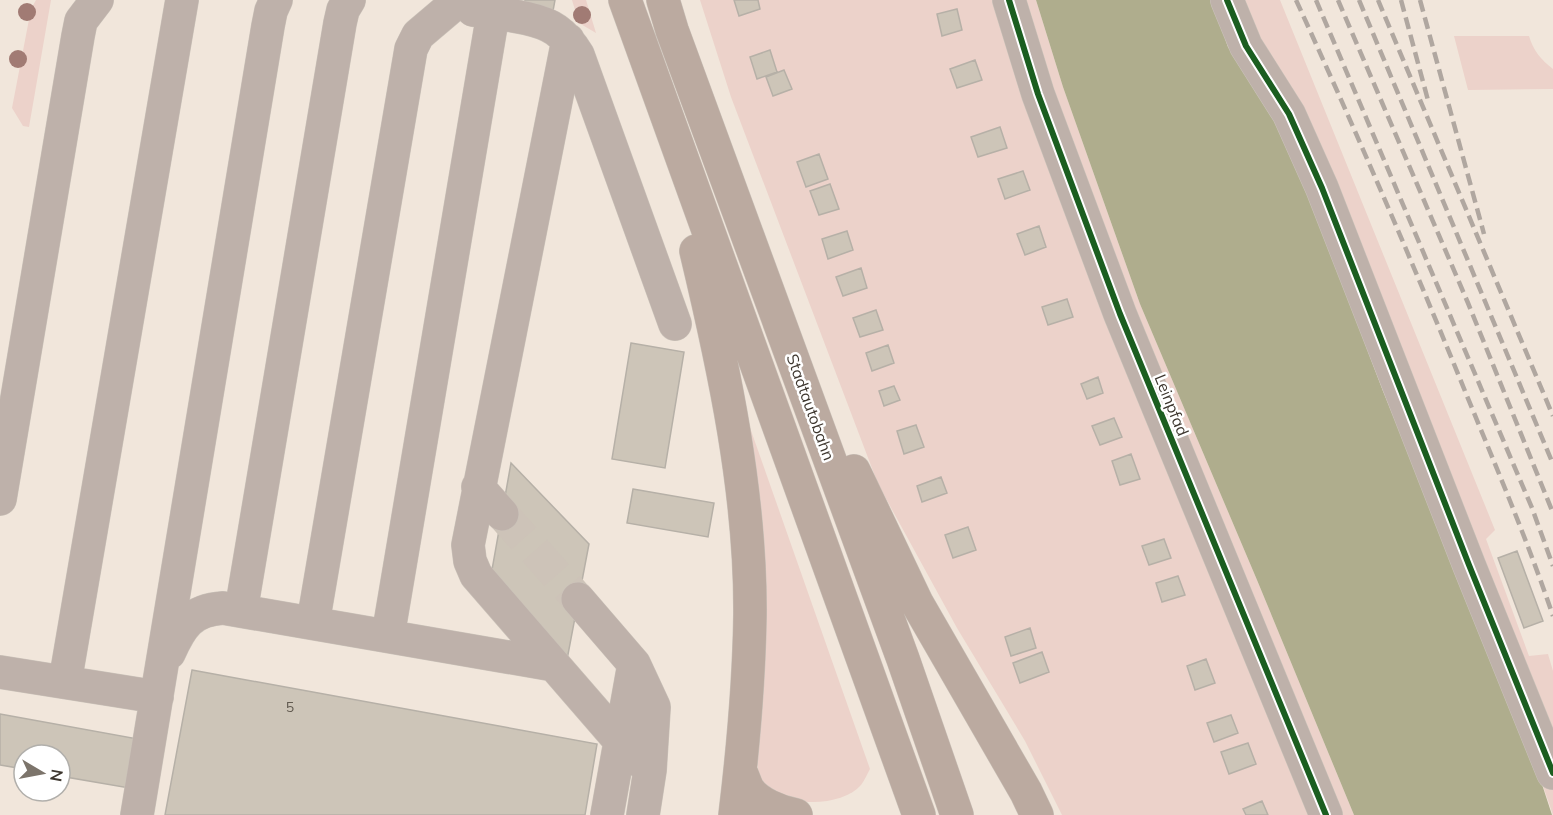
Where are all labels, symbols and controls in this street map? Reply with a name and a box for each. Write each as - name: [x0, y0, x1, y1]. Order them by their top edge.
- street label: Stadtautobahn: [782, 351, 840, 463]
- street label: Leinpfad: [1151, 371, 1193, 439]
- house number: 5: [286, 698, 294, 716]
- north arrow: [12, 743, 72, 803]
- text: N: [46, 768, 68, 783]

